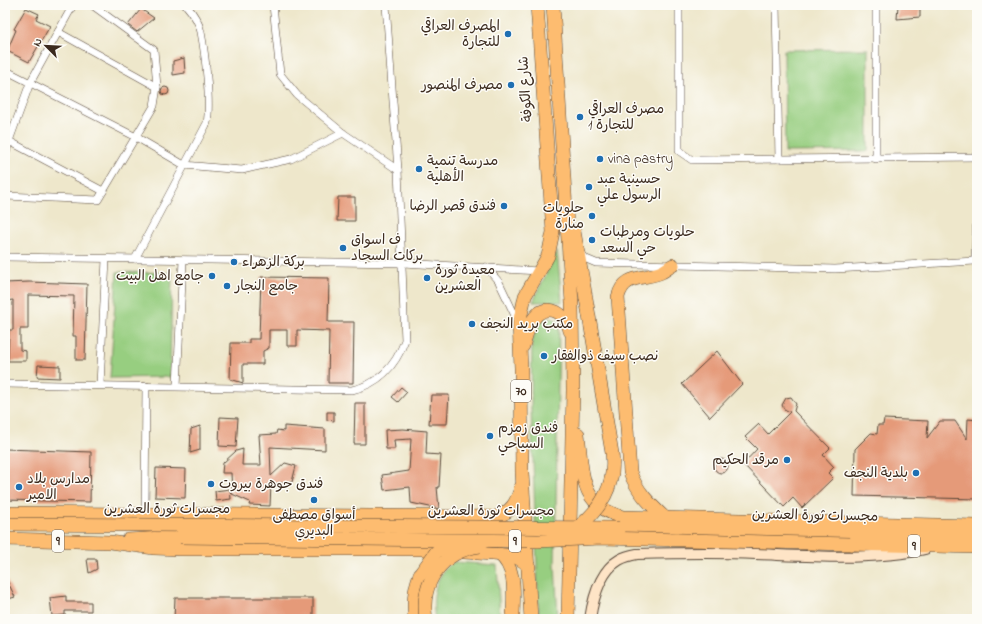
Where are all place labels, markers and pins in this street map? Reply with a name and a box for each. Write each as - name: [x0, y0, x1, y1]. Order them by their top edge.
- place label: المصرف العراقي للتجارة: [421, 16, 500, 53]
- marker: المصرف العراقي للتجارة: [503, 29, 513, 39]
- place label: مصرف المنصور: [420, 75, 503, 96]
- marker: مصرف المنصور: [506, 80, 516, 90]
- place label: مصرف العراقي للتجارة 1: [588, 99, 664, 136]
- marker: مصرف العراقي للتجارة 1: [575, 112, 585, 122]
- place label: vina pastry: [608, 149, 673, 171]
- place label: مدرسة تنمية الأهلية: [427, 151, 498, 188]
- marker: vina pastry: [595, 154, 605, 164]
- marker: مدرسة تنمية الأهلية: [414, 164, 424, 174]
- place label: حسينية عبد الرسول علي: [597, 169, 661, 207]
- marker: حسينية عبد الرسول علي: [584, 182, 594, 192]
- place label: فندق قصر الرضا: [410, 196, 496, 217]
- place label: حلويات منارة: [543, 198, 584, 235]
- marker: فندق قصر الرضا: [499, 201, 509, 211]
- marker: حلويات منارة: [587, 211, 597, 221]
- place label: حلويات ومرطبات حي السعد: [600, 222, 695, 260]
- place label: ف اسواق بركات السجاد: [351, 230, 423, 267]
- marker: حلويات ومرطبات حي السعد: [587, 235, 597, 245]
- marker: ف اسواق بركات السجاد: [338, 243, 348, 253]
- place label: بركة الزهراء: [242, 252, 305, 273]
- marker: بركة الزهراء: [229, 257, 239, 267]
- place label: معيدة ثورة العشرين: [435, 260, 495, 297]
- place label: جامع اهل البيت: [116, 266, 204, 287]
- marker: جامع اهل البيت: [207, 271, 217, 281]
- marker: معيدة ثورة العشرين: [422, 273, 432, 283]
- place label: جامع النجار: [234, 276, 298, 297]
- marker: جامع النجار: [222, 281, 232, 291]
- place label: مكتب بريد النجف: [480, 314, 573, 335]
- marker: مكتب بريد النجف: [467, 319, 477, 329]
- place label: نصب سيف ذوالفقار: [551, 346, 658, 367]
- marker: نصب سيف ذوالفقار: [539, 351, 549, 361]
- place label: فندق زمزم السياحي: [498, 418, 558, 456]
- marker: فندق زمزم السياحي: [485, 431, 495, 441]
- place label: مرقد الحكيم: [712, 450, 779, 471]
- marker: مرقد الحكيم: [782, 455, 792, 465]
- place label: بلدية النجف: [844, 463, 908, 484]
- marker: بلدية النجف: [911, 468, 921, 478]
- place label: مدارس بلاد الامير: [26, 469, 90, 506]
- place label: فندق جوهرة بيروت: [219, 474, 323, 495]
- marker: فندق جوهرة بيروت: [206, 479, 216, 489]
- marker: مدارس بلاد الامير: [14, 482, 24, 492]
- marker: أسواق مصطفى البديري: [309, 495, 319, 505]
- place label: أسواق مصطفى البديري: [272, 505, 356, 542]

